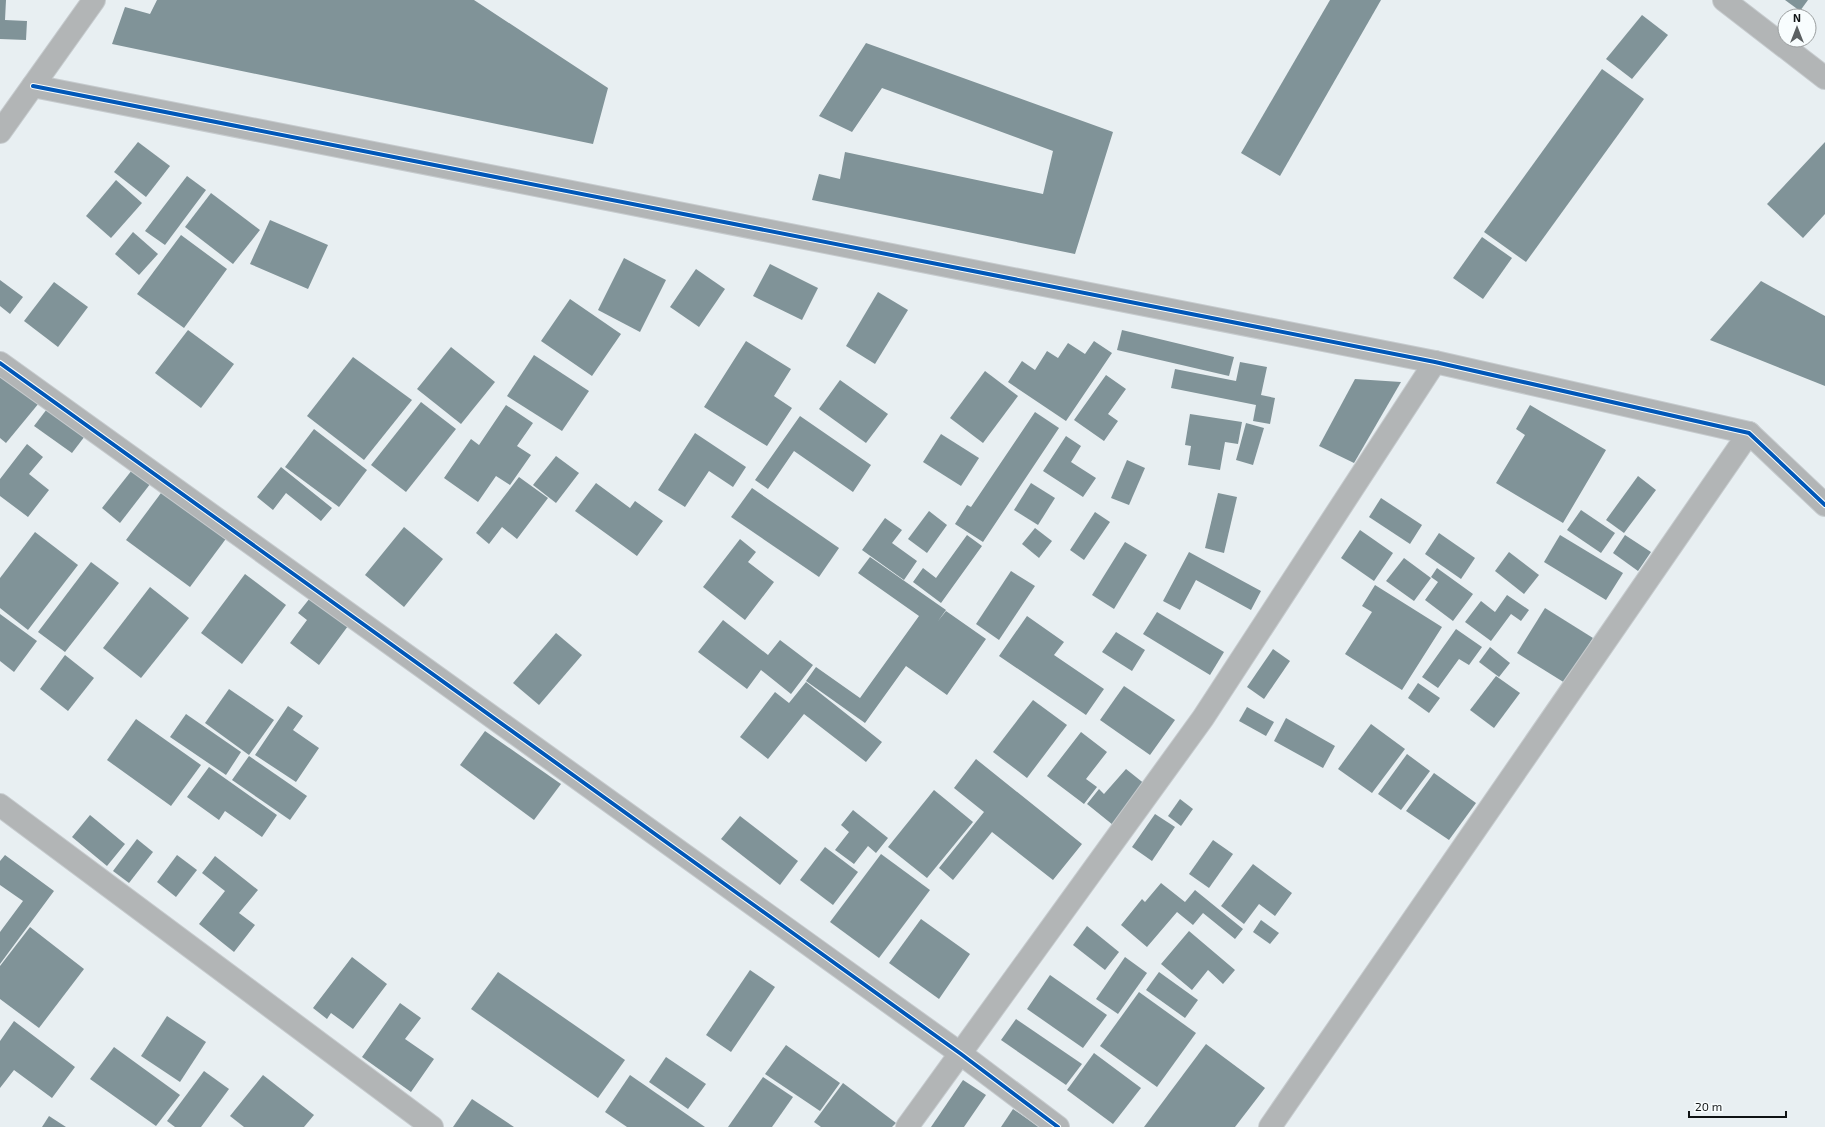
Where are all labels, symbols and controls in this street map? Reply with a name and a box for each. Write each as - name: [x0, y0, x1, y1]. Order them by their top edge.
- north arrow: [1777, 8, 1817, 48]
- text: N: [1793, 11, 1801, 24]
- scale bar: [1689, 1093, 1786, 1119]
- text: 20 m: [1695, 1099, 1722, 1113]

